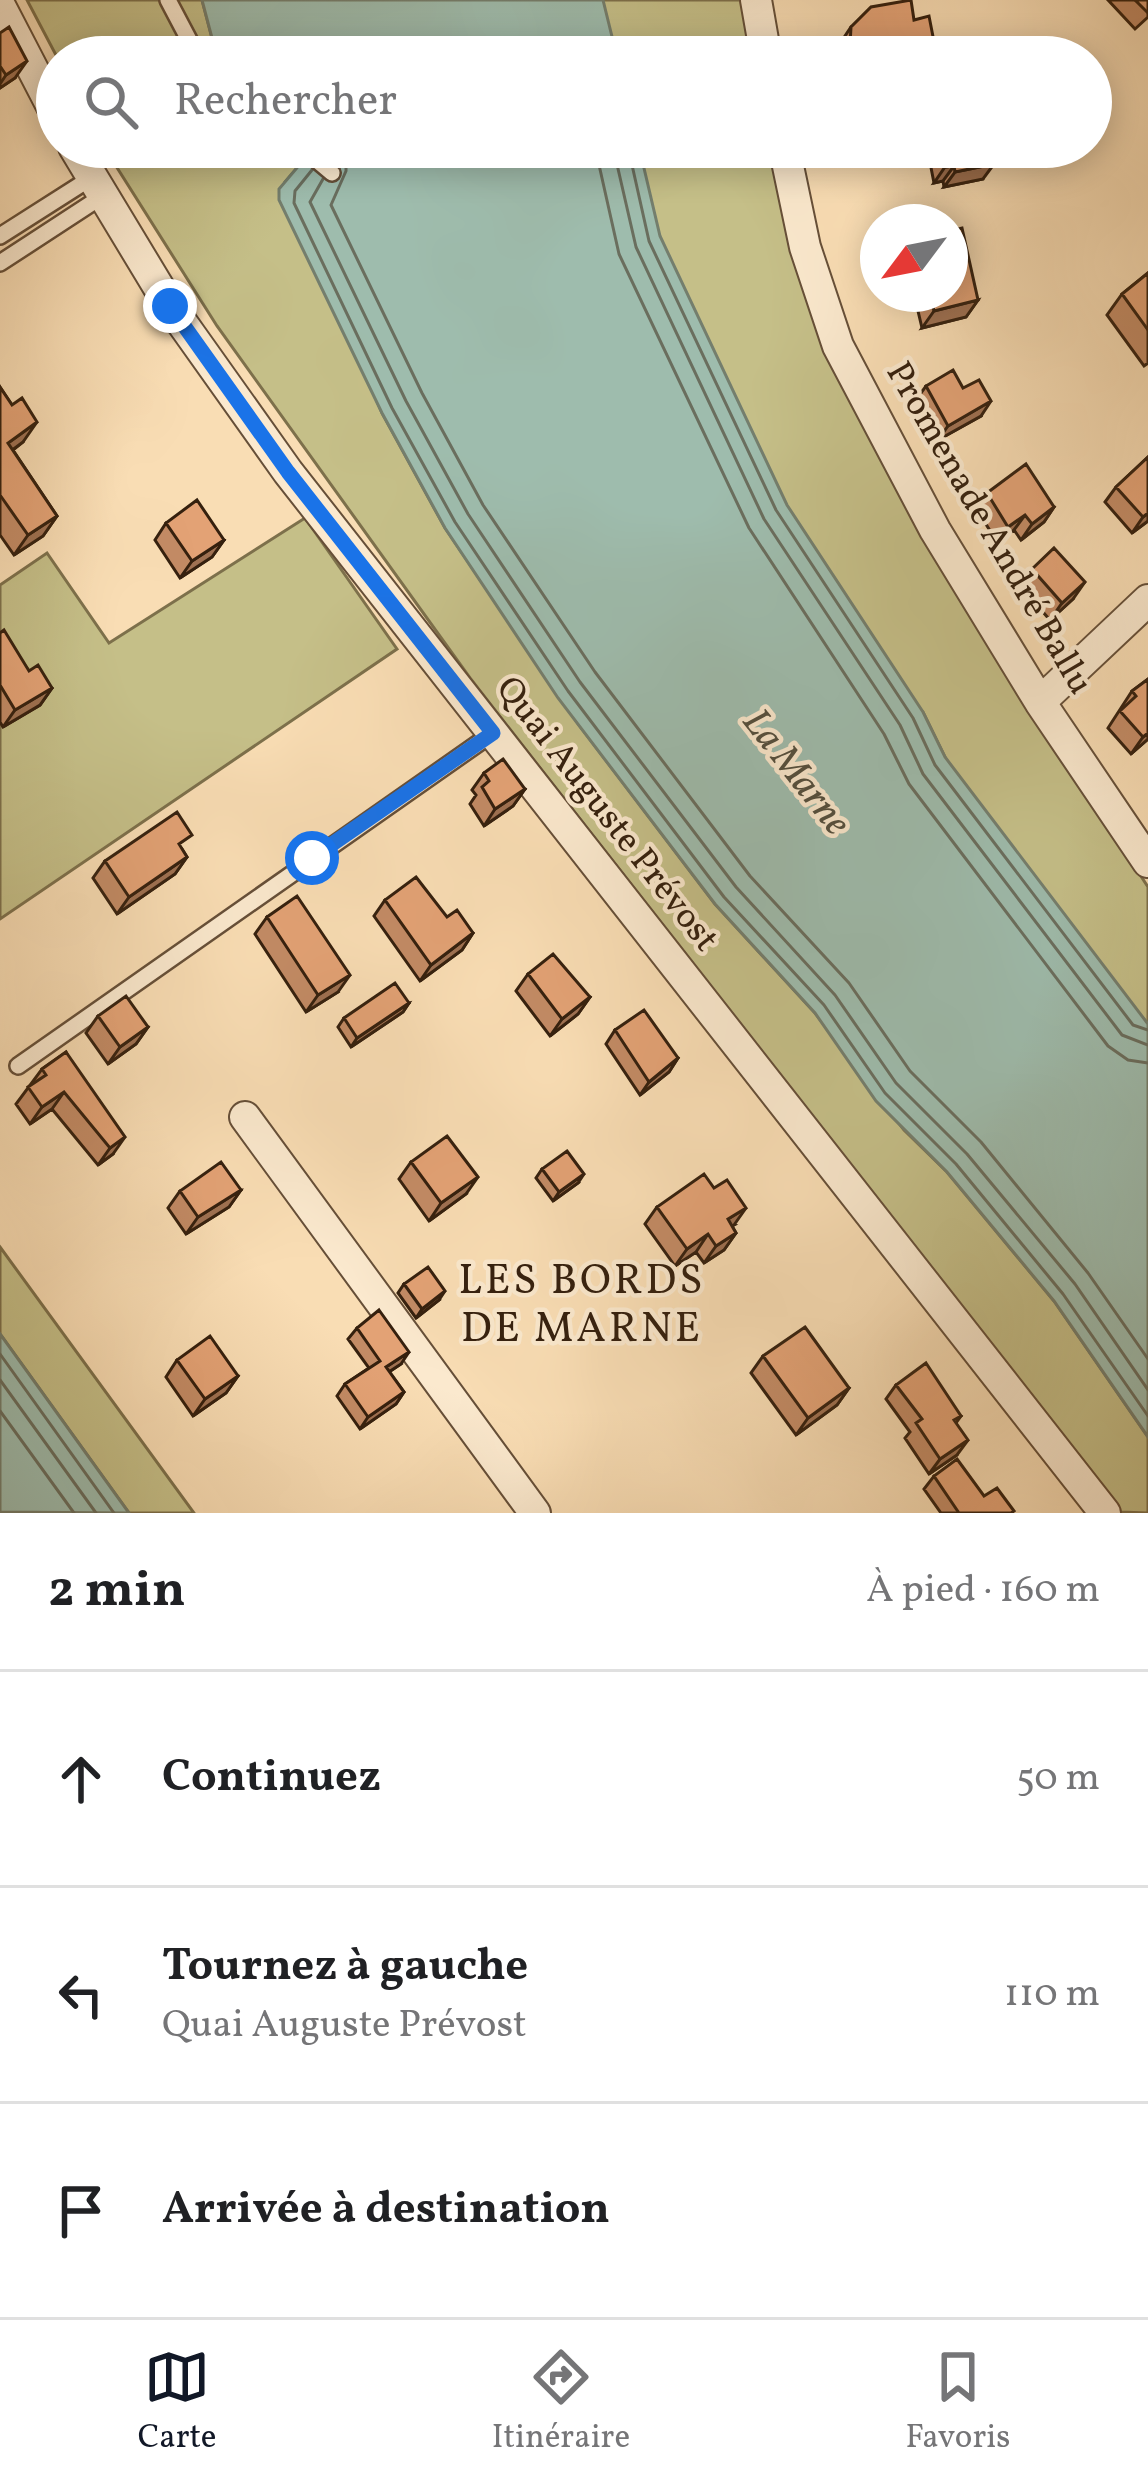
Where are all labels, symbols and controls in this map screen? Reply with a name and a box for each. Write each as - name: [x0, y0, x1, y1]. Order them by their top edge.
- search box: [36, 36, 1112, 168]
- icon: search: [78, 69, 144, 135]
- text: Rechercher: [174, 71, 397, 134]
- north arrow: [860, 204, 968, 312]
- route end: [143, 279, 197, 333]
- street label: Promenade André Ballu: [872, 353, 1104, 705]
- street label: Quai Auguste Prévost: [483, 667, 729, 963]
- water label: La Marne: [728, 698, 862, 848]
- route start: [285, 831, 339, 885]
- district label: LES BORDS DE MARNE: [459, 1253, 705, 1360]
- text: 2 min: [48, 1556, 186, 1627]
- text: À pied · 160 m: [866, 1564, 1100, 1618]
- icon: ahead: [48, 1746, 114, 1812]
- text: Continuez: [162, 1747, 381, 1810]
- text: 50 m: [1016, 1752, 1100, 1806]
- text: Tournez à gauche: [162, 1936, 528, 1999]
- icon: left: [48, 1962, 114, 2028]
- text: 110 m: [1004, 1968, 1100, 2022]
- text: Quai Auguste Prévost: [162, 1999, 527, 2053]
- icon: arrive: [48, 2178, 114, 2244]
- text: Arrivée à destination: [162, 2179, 610, 2242]
- tab: Carte: [138, 2344, 216, 2462]
- tab: Itinéraire: [492, 2344, 630, 2462]
- tab: Favoris: [905, 2344, 1010, 2462]

